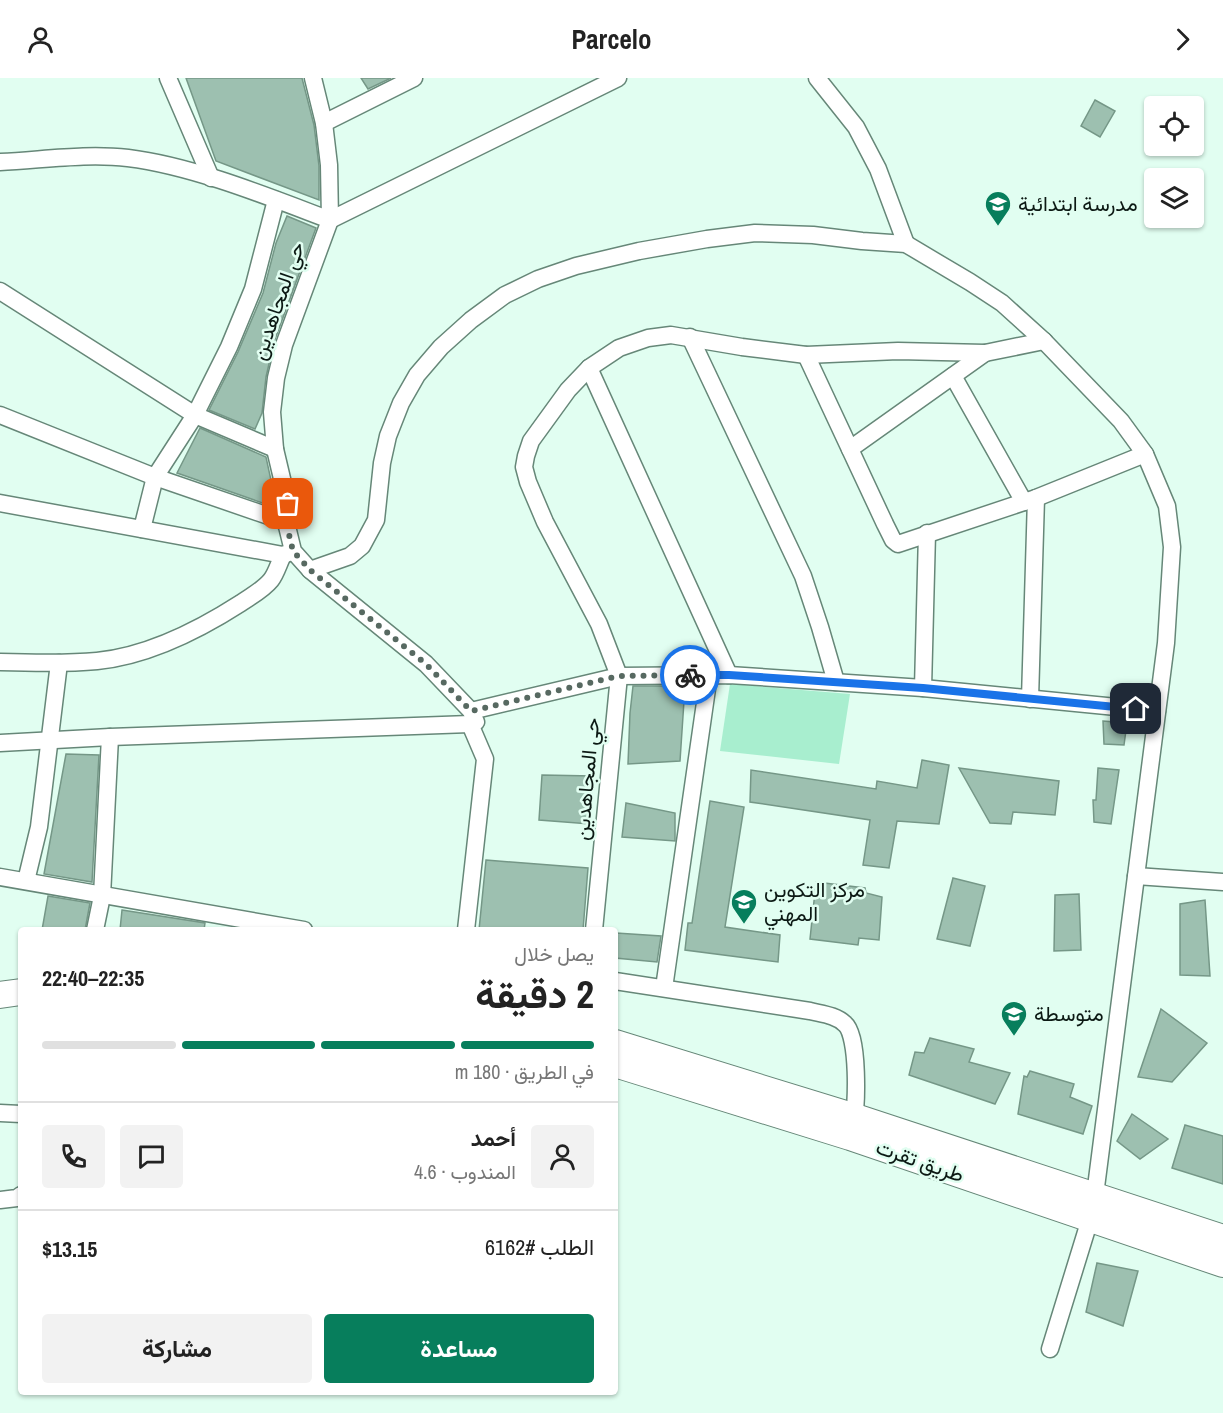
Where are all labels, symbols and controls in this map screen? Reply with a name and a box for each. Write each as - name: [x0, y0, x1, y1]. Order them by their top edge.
- text: Parcelo: [572, 21, 652, 57]
- icon: person: [24, 23, 57, 56]
- icon: forward: [1166, 23, 1199, 56]
- map controls: [1144, 96, 1204, 228]
- button: locate: [1144, 96, 1204, 156]
- button: layers: [1144, 168, 1204, 228]
- school or university icon: مدرسة ابتدائية: [983, 189, 1013, 227]
- place label: مدرسة ابتدائية: [1018, 189, 1138, 218]
- street label: حي المجاهدين: [244, 238, 314, 365]
- pin: [262, 478, 313, 529]
- icon: bag: [271, 487, 304, 520]
- courier: [660, 645, 720, 705]
- icon: bike: [674, 659, 707, 692]
- pin: [1110, 683, 1161, 734]
- icon: home: [1119, 692, 1152, 725]
- street label: حي المجاهدين: [567, 716, 609, 842]
- place label: مركز التكوين المهني: [764, 875, 865, 931]
- school or university icon: مركز التكوين المهني: [729, 887, 759, 925]
- text: يصل خلال: [514, 940, 594, 967]
- text: 22:35–22:40: [42, 963, 144, 993]
- text: 2 دقيقة: [475, 968, 594, 1020]
- school or university icon: متوسطة: [999, 999, 1029, 1037]
- place label: متوسطة: [1034, 999, 1104, 1028]
- text: في الطريق · 180 m: [455, 1058, 594, 1085]
- text: أحمد: [471, 1123, 516, 1153]
- button: phone: [42, 1125, 105, 1188]
- button: chat: [120, 1125, 183, 1188]
- button: person: [531, 1125, 594, 1188]
- street label: طريق تقرت: [872, 1132, 968, 1189]
- text: المندوب · 4.6: [414, 1158, 516, 1185]
- text: الطلب #6162: [485, 1232, 594, 1262]
- text: $13.15: [42, 1234, 97, 1264]
- button: مشاركة: [42, 1314, 312, 1383]
- button: مساعدة: [324, 1314, 594, 1383]

